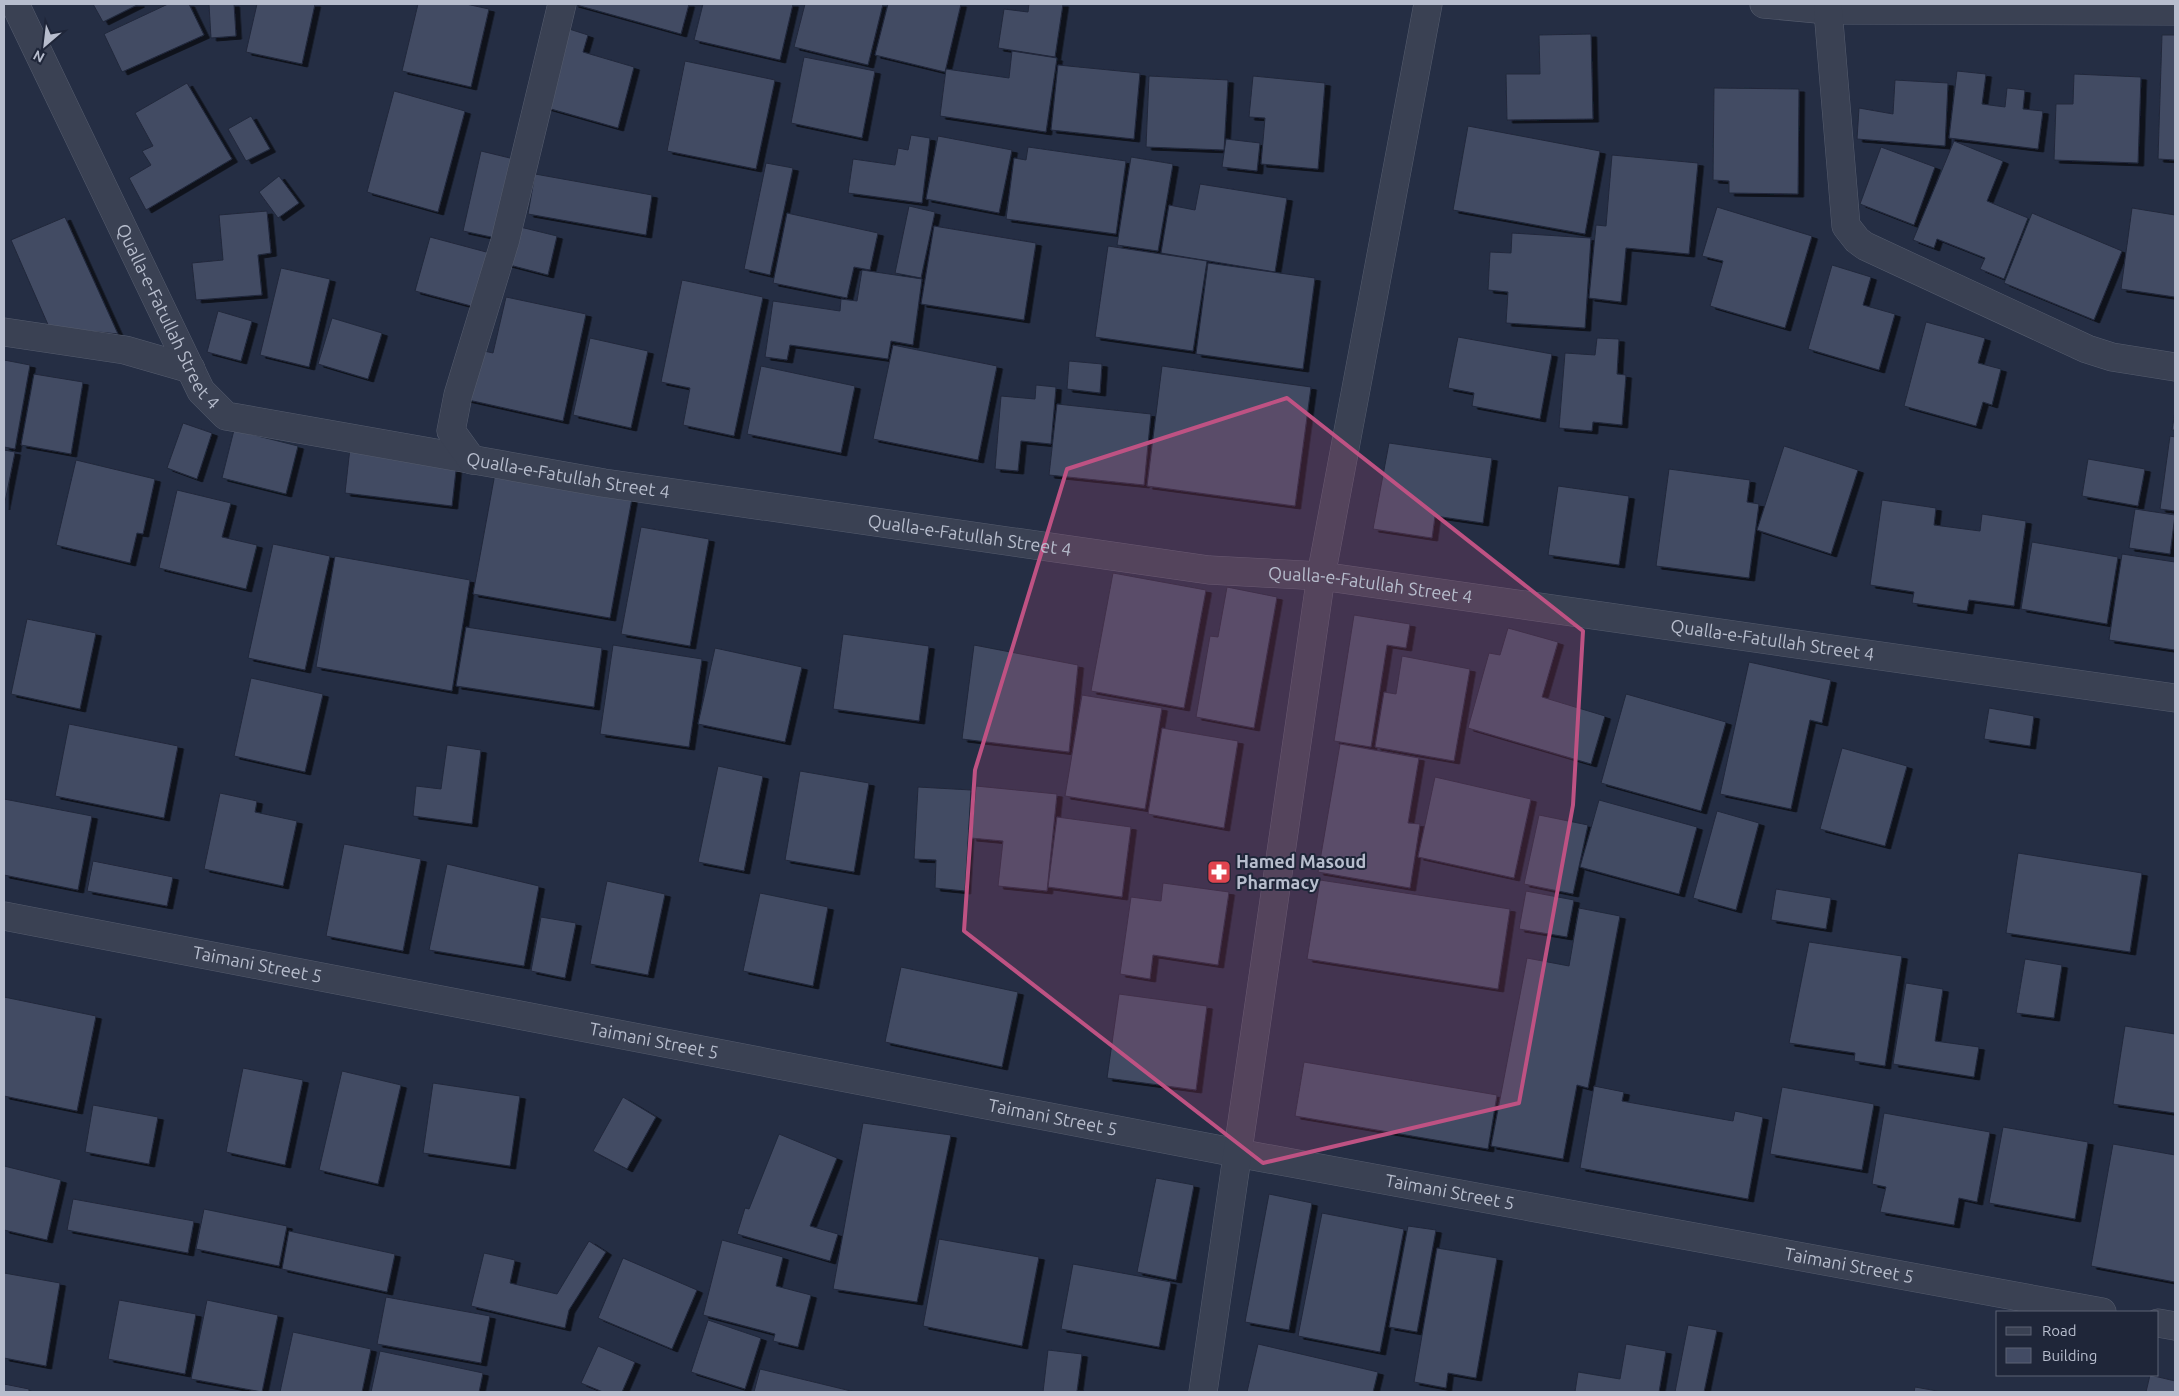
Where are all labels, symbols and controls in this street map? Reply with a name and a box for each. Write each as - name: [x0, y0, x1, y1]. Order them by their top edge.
- north arrow: [20, 20, 70, 70]
- text: N: [31, 47, 47, 66]
- street label: Qualla-e-Fatullah Street 4: [112, 220, 224, 413]
- street label: Qualla-e-Fatullah Street 4: [465, 448, 671, 501]
- street label: Qualla-e-Fatullah Street 4: [866, 510, 1073, 559]
- street label: Qualla-e-Fatullah Street 4: [1268, 562, 1474, 607]
- street label: Qualla-e-Fatullah Street 4: [1669, 615, 1876, 664]
- place label: Hamed Masoud Pharmacy: [1236, 851, 1366, 892]
- pharmacy icon: Hamed Masoud Pharmacy: [1206, 859, 1232, 885]
- street label: Taimani Street 5: [191, 942, 324, 986]
- street label: Taimani Street 5: [588, 1018, 721, 1062]
- street label: Taimani Street 5: [987, 1094, 1119, 1139]
- street label: Taimani Street 5: [1384, 1169, 1516, 1213]
- street label: Taimani Street 5: [1783, 1243, 1916, 1286]
- legend: [1996, 1311, 2159, 1376]
- text: Road: [2042, 1322, 2077, 1339]
- text: Building: [2042, 1347, 2097, 1364]

